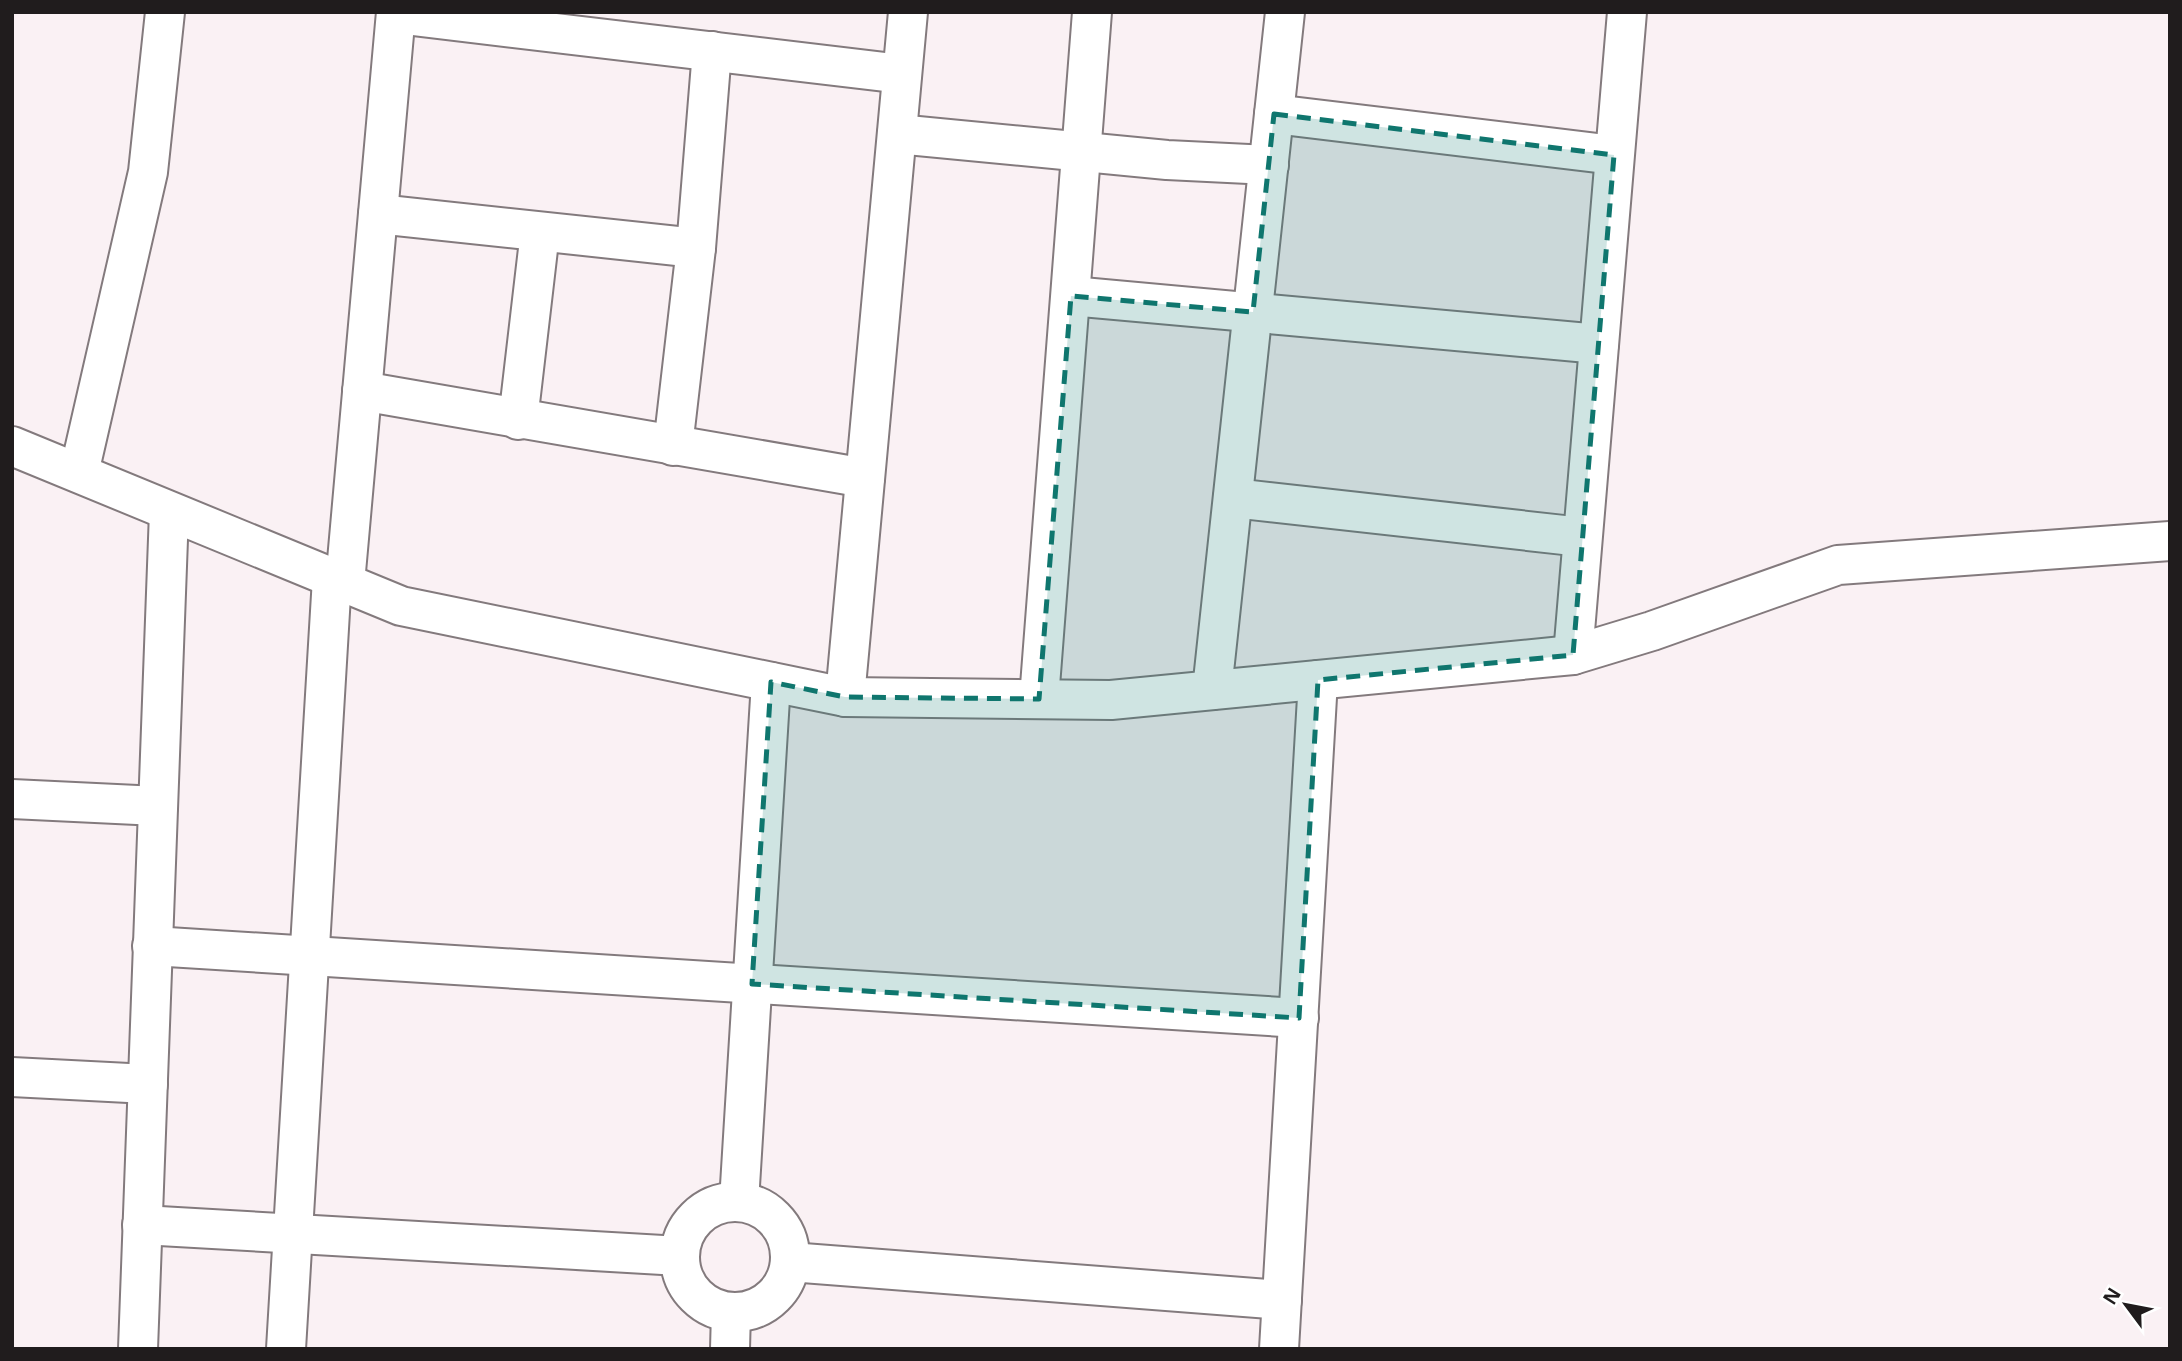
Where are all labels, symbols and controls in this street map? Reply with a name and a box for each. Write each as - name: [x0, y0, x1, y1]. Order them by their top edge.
- north arrow: [2091, 1270, 2161, 1340]
- text: N: [2096, 1283, 2127, 1309]

